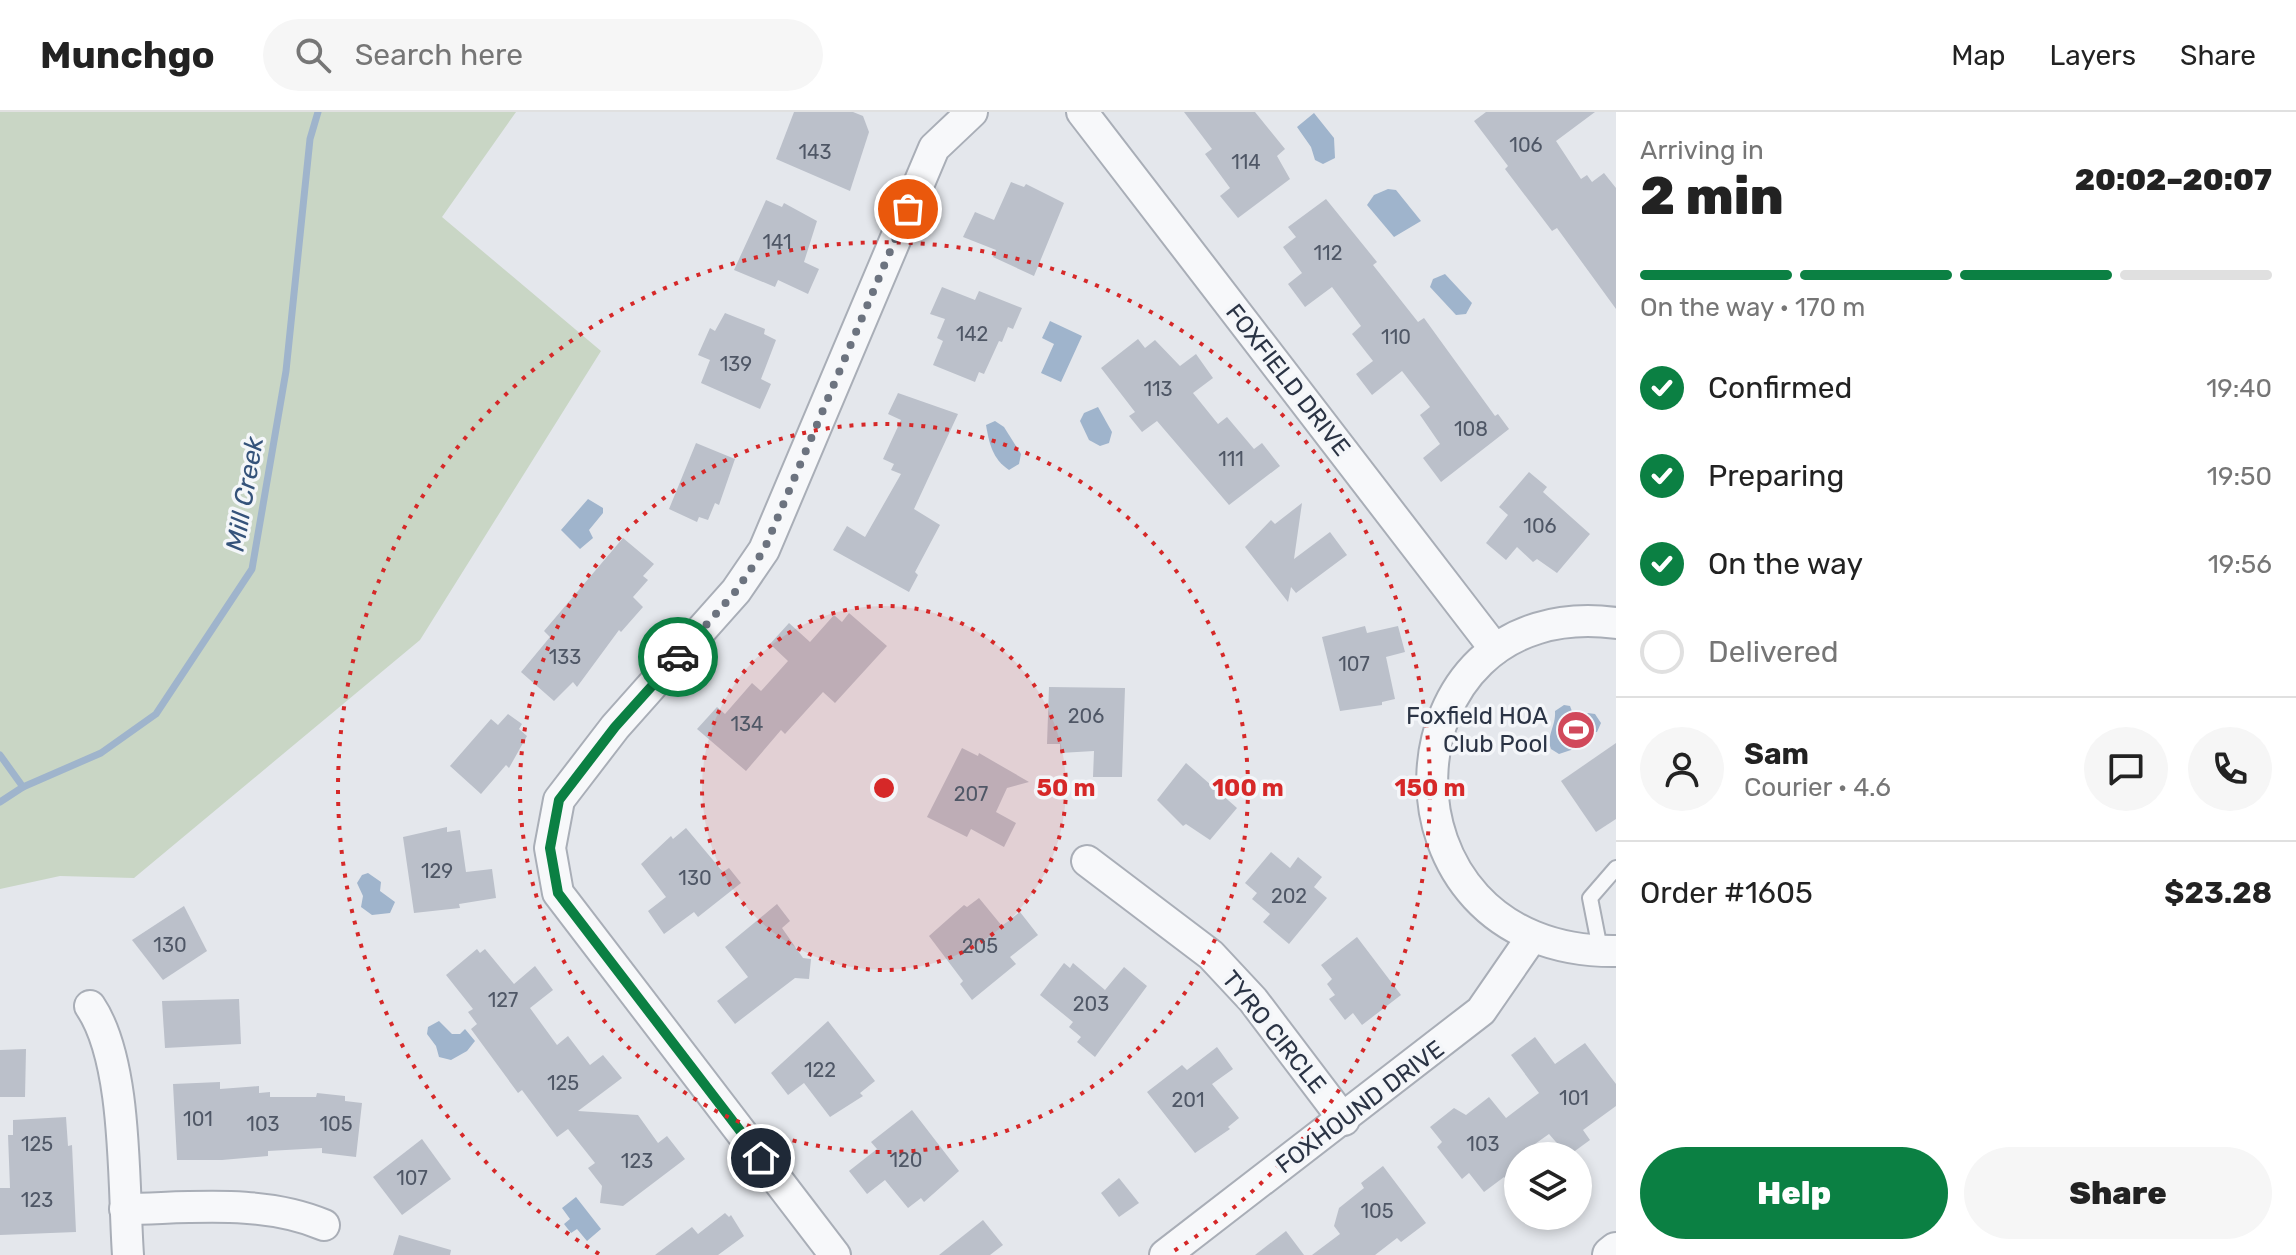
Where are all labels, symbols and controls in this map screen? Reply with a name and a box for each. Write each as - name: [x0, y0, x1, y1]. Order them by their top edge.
- search box: [263, 19, 823, 91]
- text: Munchgo: [40, 32, 215, 78]
- icon: search: [291, 33, 335, 77]
- text: Search here: [355, 37, 523, 73]
- text: Map: [1951, 39, 2006, 72]
- text: Layers: [2050, 39, 2136, 72]
- text: Share: [2180, 39, 2256, 72]
- house number: 106: [1509, 133, 1543, 157]
- text: Arriving in: [1640, 135, 1764, 166]
- house number: 143: [799, 140, 832, 164]
- house number: 114: [1231, 150, 1261, 174]
- text: 20:02–20:07: [2075, 162, 2272, 198]
- text: 2 min: [1640, 165, 1784, 227]
- pin: [874, 175, 942, 243]
- icon: bag: [886, 187, 930, 231]
- house number: 141: [762, 230, 792, 254]
- house number: 112: [1314, 241, 1342, 265]
- text: On the way · 170 m: [1640, 292, 1865, 323]
- street label: FOXFIELD DRIVE: [1220, 299, 1356, 461]
- house number: 142: [956, 322, 988, 346]
- house number: 110: [1381, 325, 1411, 349]
- house number: 139: [720, 352, 752, 376]
- icon: check: [1640, 366, 1684, 410]
- text: Confirmed: [1708, 370, 1852, 406]
- text: 19:40: [2206, 373, 2272, 404]
- house number: 113: [1143, 377, 1173, 401]
- house number: 108: [1454, 417, 1488, 441]
- water label: Mill Creek: [220, 434, 270, 554]
- house number: 111: [1218, 447, 1244, 471]
- icon: check: [1640, 454, 1684, 498]
- text: Preparing: [1708, 458, 1844, 494]
- text: 19:50: [2207, 461, 2272, 492]
- house number: 106: [1523, 514, 1557, 538]
- icon: check: [1640, 542, 1684, 586]
- text: On the way: [1708, 546, 1863, 582]
- text: 19:56: [2208, 549, 2272, 580]
- courier: [638, 617, 718, 697]
- text: Delivered: [1708, 634, 1839, 670]
- icon: car: [656, 635, 700, 679]
- house number: 133: [549, 645, 581, 669]
- house number: 107: [1338, 652, 1370, 676]
- place label: Foxfield HOA Club Pool: [1406, 702, 1548, 758]
- house number: 206: [1068, 704, 1104, 728]
- sports icon: Foxfield HOA Club Pool: [1555, 709, 1597, 751]
- house number: 134: [731, 712, 764, 736]
- button: person: [1640, 727, 1724, 811]
- button: chat: [2084, 727, 2168, 811]
- button: phone: [2188, 727, 2272, 811]
- text: Sam: [1744, 736, 1809, 772]
- text: Courier · 4.6: [1744, 772, 1891, 803]
- centre of rings: [870, 774, 898, 802]
- text: 50 m: [1037, 774, 1095, 802]
- text: 100 m: [1212, 774, 1284, 802]
- text: 150 m: [1395, 774, 1465, 802]
- house number: 207: [954, 782, 988, 806]
- house number: 129: [421, 859, 453, 883]
- house number: 130: [678, 866, 712, 890]
- text: Order #1605: [1640, 875, 1813, 911]
- text: $23.28: [2164, 875, 2272, 911]
- house number: 202: [1271, 884, 1307, 908]
- house number: 130: [153, 933, 187, 957]
- house number: 205: [962, 934, 998, 958]
- street label: TYRO CIRCLE: [1216, 965, 1332, 1099]
- house number: 127: [488, 988, 518, 1012]
- house number: 203: [1073, 992, 1109, 1016]
- street label: FOXHOUND DRIVE: [1270, 1035, 1450, 1179]
- house number: 122: [804, 1058, 836, 1082]
- house number: 125: [547, 1071, 579, 1095]
- house number: 101: [1559, 1086, 1589, 1110]
- house number: 201: [1172, 1088, 1205, 1112]
- house number: 101: [183, 1107, 213, 1131]
- house number: 103: [246, 1112, 280, 1136]
- house number: 105: [319, 1112, 353, 1136]
- pin: [727, 1124, 795, 1192]
- house number: 125: [21, 1132, 53, 1156]
- house number: 103: [1466, 1132, 1500, 1156]
- icon: home: [739, 1136, 783, 1180]
- map controls: [1504, 1142, 1592, 1230]
- button: layers: [1504, 1142, 1592, 1230]
- button: Help: [1640, 1147, 1948, 1239]
- button: Share: [1964, 1147, 2272, 1239]
- house number: 120: [890, 1148, 923, 1172]
- house number: 123: [621, 1149, 653, 1173]
- house number: 107: [396, 1166, 428, 1190]
- house number: 123: [21, 1188, 53, 1212]
- house number: 105: [1360, 1199, 1394, 1223]

